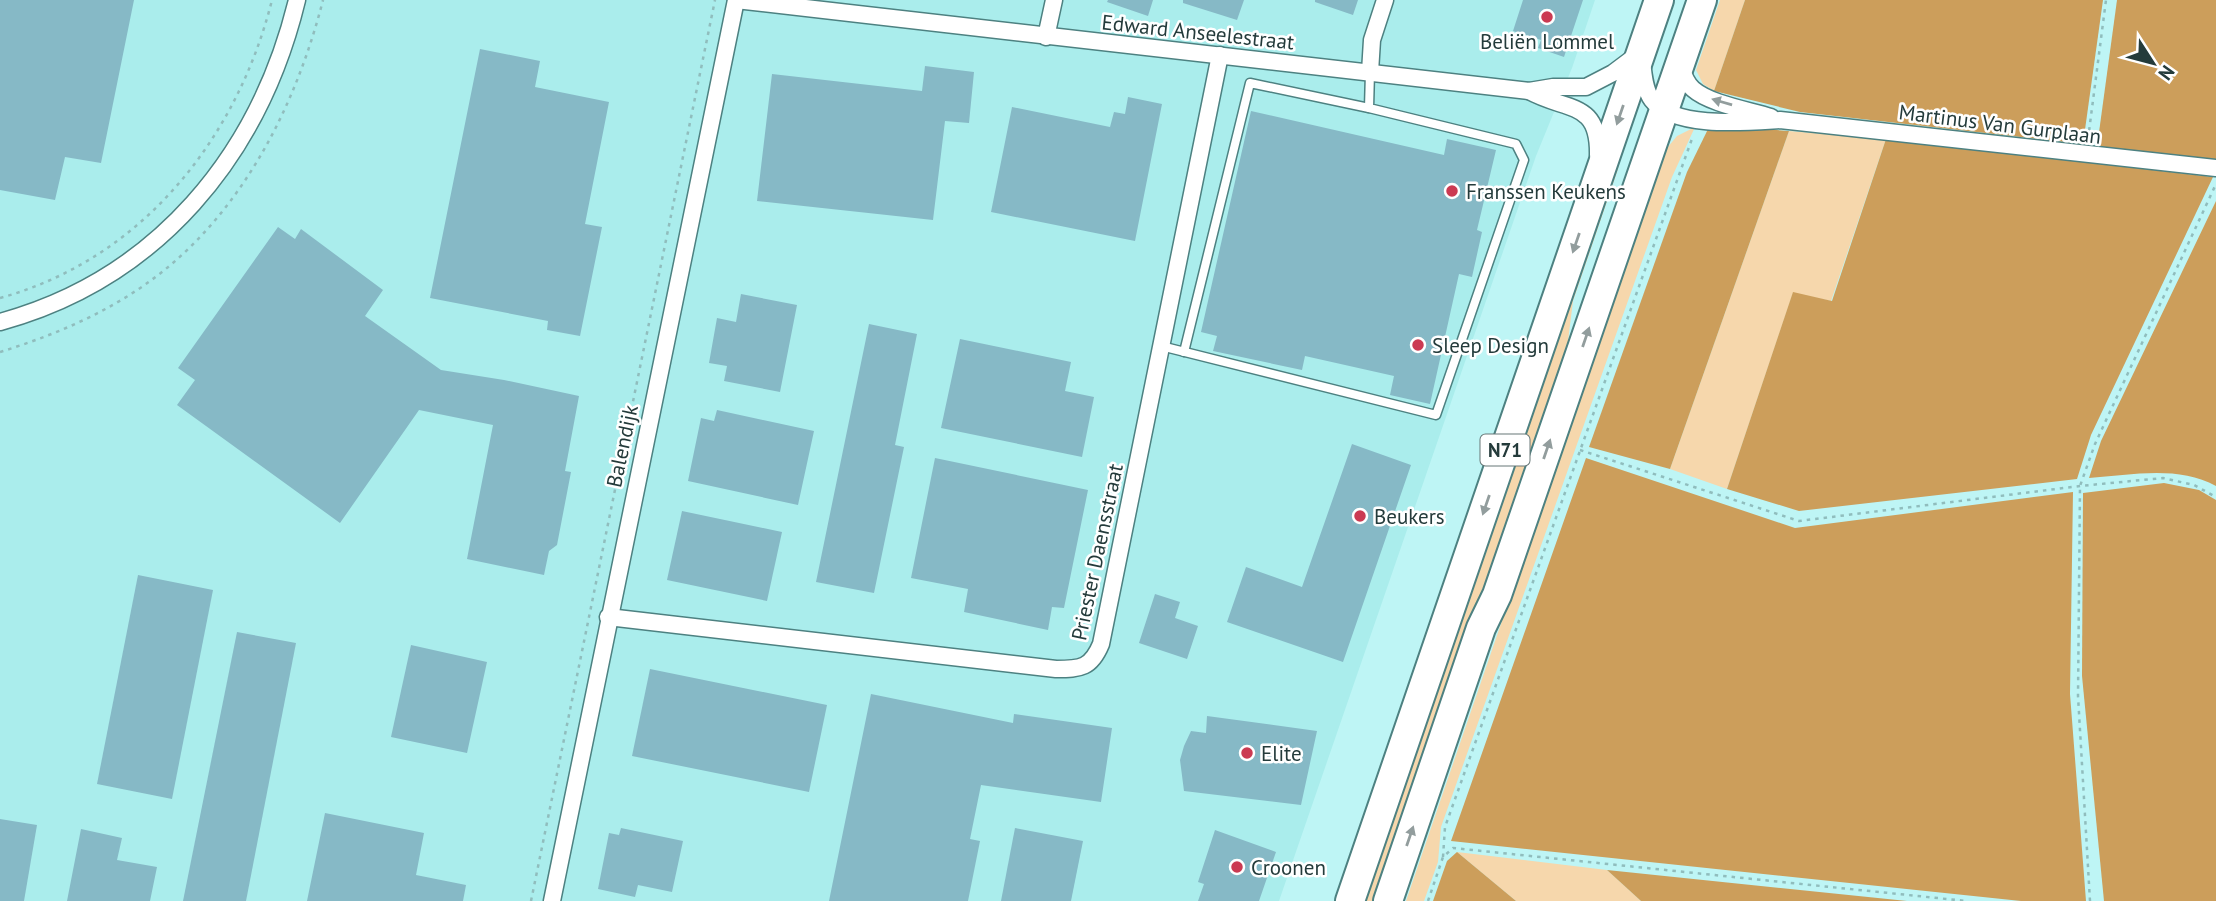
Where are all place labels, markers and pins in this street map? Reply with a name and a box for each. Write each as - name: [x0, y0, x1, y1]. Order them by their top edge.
- marker: Beliën Lommel: [1539, 9, 1555, 25]
- place label: Beliën Lommel: [1480, 28, 1614, 55]
- place label: Franssen Keukens: [1466, 178, 1626, 205]
- marker: Franssen Keukens: [1444, 183, 1460, 199]
- place label: Sleep Design: [1432, 332, 1549, 359]
- marker: Sleep Design: [1410, 337, 1426, 353]
- place label: Beukers: [1374, 503, 1445, 530]
- marker: Beukers: [1352, 508, 1368, 524]
- place label: Elite: [1261, 740, 1302, 767]
- marker: Elite: [1239, 745, 1255, 761]
- place label: Croonen: [1251, 854, 1326, 881]
- marker: Croonen: [1229, 859, 1245, 875]

